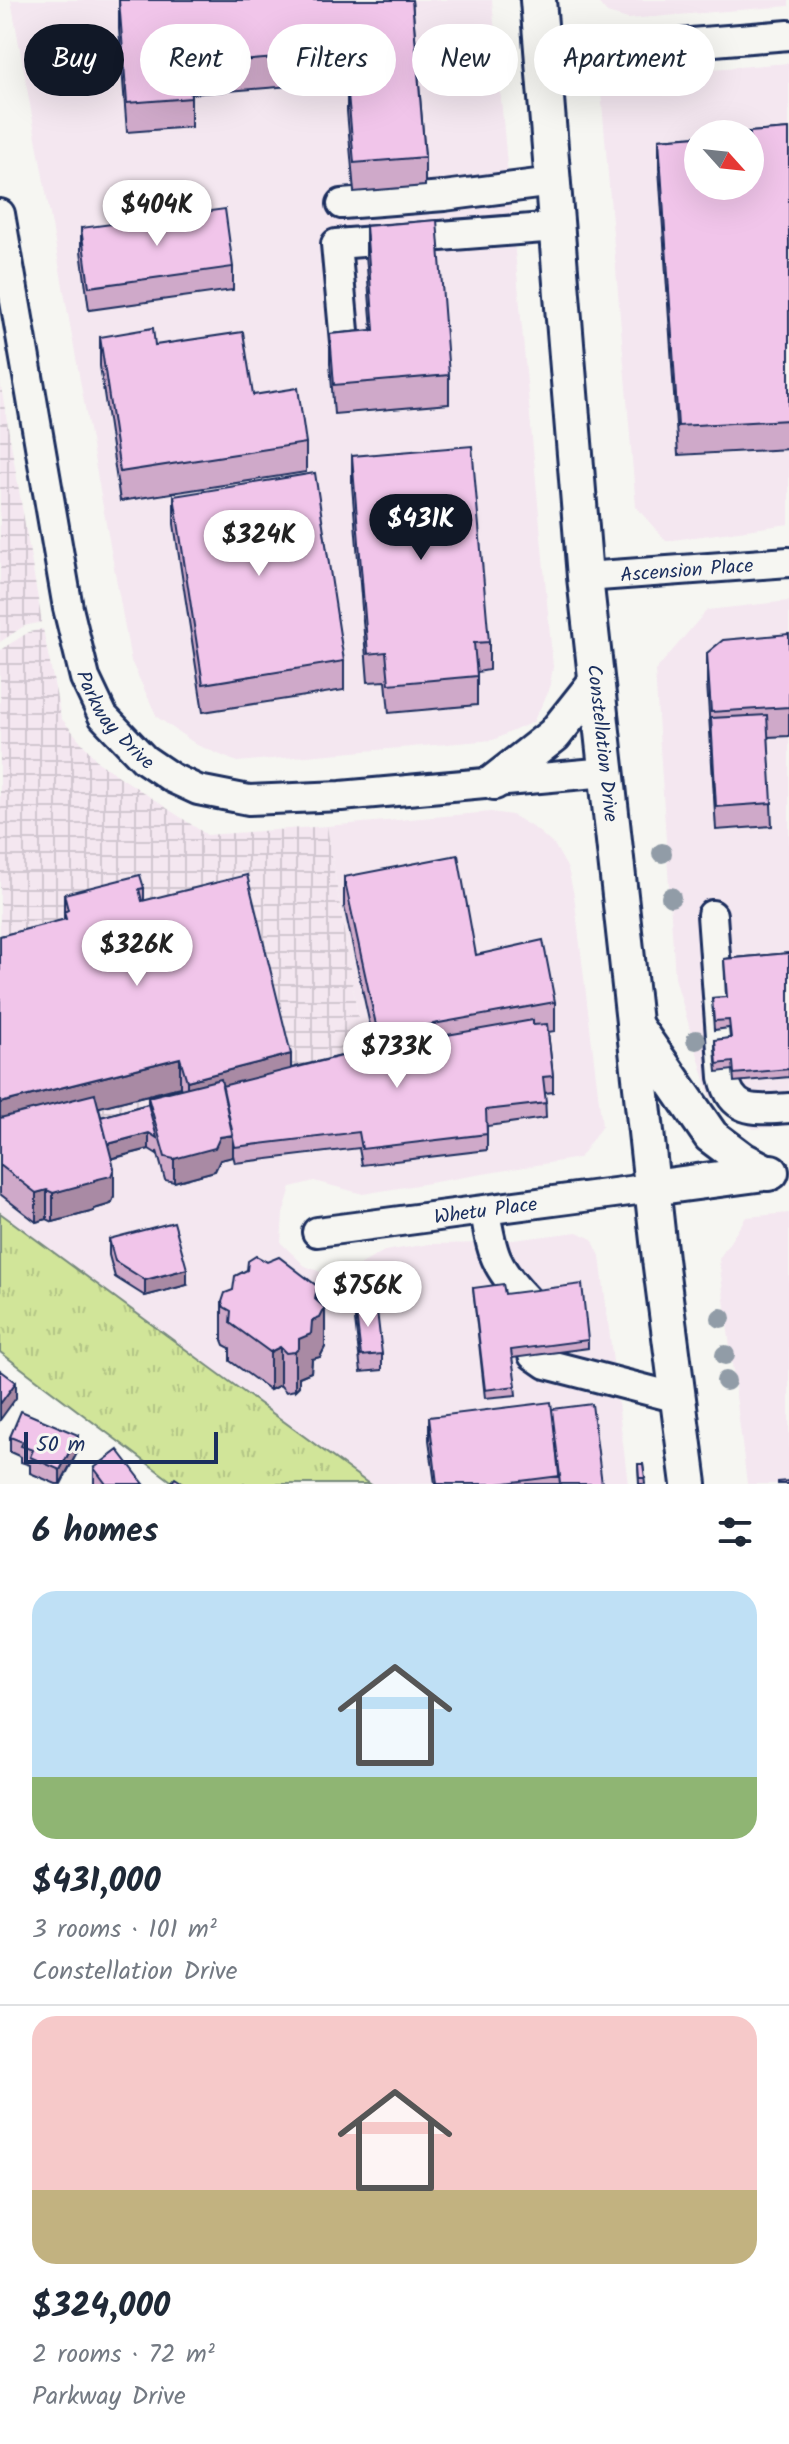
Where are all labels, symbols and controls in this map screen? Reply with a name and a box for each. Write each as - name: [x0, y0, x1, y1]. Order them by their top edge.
- chip: Buy: [24, 24, 124, 96]
- chip: Rent: [140, 24, 251, 96]
- chip: Filters: [267, 24, 396, 96]
- chip: New: [412, 24, 518, 96]
- chip: Apartment: [534, 24, 715, 96]
- north arrow: [684, 120, 764, 200]
- map controls: [684, 120, 764, 200]
- pin: $404K: [101, 180, 213, 248]
- text: $404K: [121, 185, 193, 227]
- pin: $431K: [365, 494, 477, 562]
- text: $431K: [387, 499, 455, 541]
- pin: $324K: [203, 510, 315, 578]
- text: $324K: [222, 515, 296, 557]
- street label: Ascension Place: [619, 551, 755, 592]
- street label: Constellation Drive: [577, 663, 626, 824]
- street label: Parkway Drive: [66, 668, 160, 779]
- pin: $326K: [81, 920, 193, 988]
- text: $326K: [100, 925, 174, 967]
- pin: $733K: [341, 1022, 453, 1090]
- text: $733K: [361, 1027, 433, 1069]
- street label: Whetu Place: [432, 1189, 539, 1234]
- pin: $756K: [312, 1261, 424, 1329]
- text: $756K: [333, 1266, 403, 1308]
- scale bar: [24, 1428, 218, 1464]
- text: 50 m: [36, 1428, 85, 1463]
- text: 6 homes: [32, 1505, 158, 1559]
- icon: filters: [713, 1510, 757, 1554]
- icon: home: [323, 1643, 467, 1787]
- text: $431,000: [32, 1855, 161, 1909]
- text: 3 rooms · 101 m²: [32, 1909, 217, 1951]
- text: Constellation Drive: [32, 1951, 238, 1993]
- icon: home: [323, 2068, 467, 2212]
- text: $324,000: [32, 2280, 170, 2334]
- text: 2 rooms · 72 m²: [32, 2334, 215, 2376]
- text: Parkway Drive: [32, 2376, 186, 2418]

